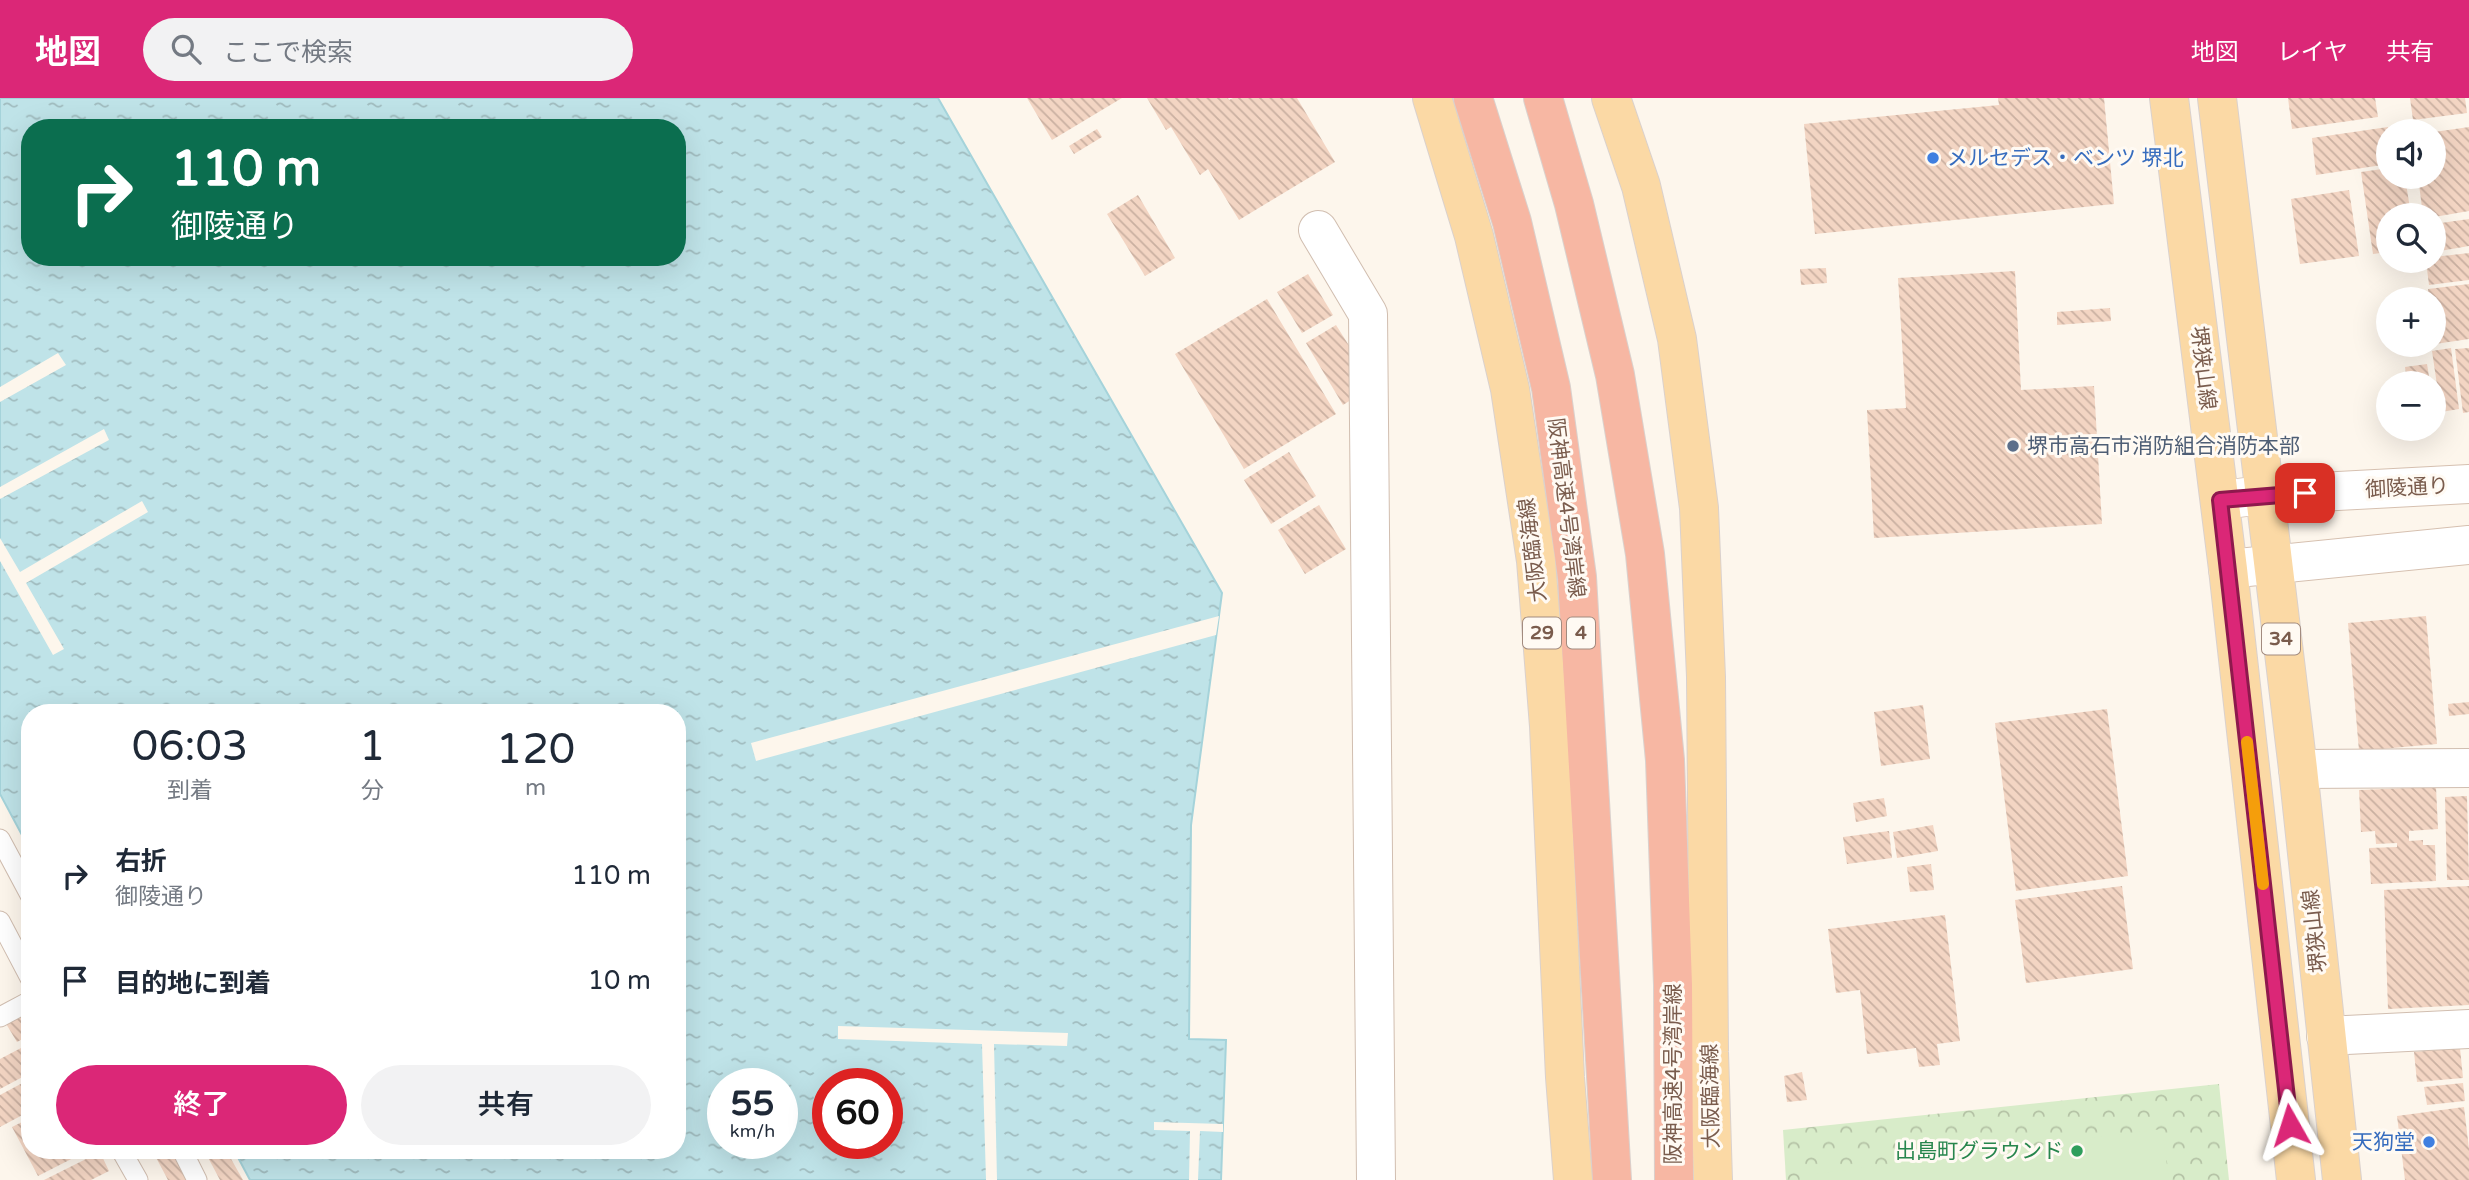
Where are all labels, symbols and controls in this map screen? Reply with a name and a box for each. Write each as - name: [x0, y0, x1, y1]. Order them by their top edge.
- search box: [143, 18, 633, 81]
- icon: search: [167, 30, 205, 68]
- text: 地図: [35, 33, 101, 72]
- text: ここで検索: [223, 37, 353, 68]
- text: 地図: [2191, 38, 2239, 67]
- text: レイヤ: [2277, 38, 2348, 67]
- text: 共有: [2386, 38, 2434, 67]
- map controls: [2376, 119, 2446, 441]
- button: sound: [2376, 119, 2446, 189]
- text: 110 m: [171, 140, 321, 199]
- place label: メルセデス・ベンツ 堺北: [1947, 146, 2183, 171]
- icon: right: [56, 147, 147, 238]
- marker: メルセデス・ベンツ 堺北: [1925, 150, 1941, 166]
- button: search: [2376, 203, 2446, 273]
- text: 御陵通り: [171, 208, 299, 246]
- button: +: [2376, 287, 2446, 357]
- street label: 堺狭山線: [2185, 325, 2221, 411]
- button: −: [2376, 371, 2446, 441]
- street label: 阪神高速4号湾岸線: [1543, 417, 1589, 599]
- place label: 堺市高石市消防組合消防本部: [2027, 434, 2300, 459]
- marker: 堺市高石市消防組合消防本部: [2005, 438, 2021, 454]
- pin: [2275, 463, 2335, 523]
- street label: 御陵通り: [2364, 473, 2450, 503]
- icon: arrive: [2286, 474, 2324, 512]
- street label: 大阪臨海線: [1514, 496, 1552, 604]
- road number: 29: [1523, 618, 1561, 648]
- road number: 4: [1567, 618, 1595, 648]
- road number: 34: [2262, 624, 2300, 654]
- text: 06:03: [132, 721, 248, 772]
- text: 1: [359, 721, 385, 772]
- text: 120: [496, 724, 575, 775]
- text: m: [525, 774, 546, 802]
- text: 到着: [167, 777, 213, 805]
- text: 分: [361, 777, 384, 805]
- text: 右折: [115, 846, 167, 877]
- icon: right: [56, 857, 94, 895]
- text: 110 m: [571, 860, 651, 891]
- text: 御陵通り: [115, 883, 207, 911]
- street label: 堺狭山線: [2298, 888, 2332, 974]
- icon: arrive: [56, 962, 94, 1000]
- text: 10 m: [588, 965, 651, 996]
- text: 目的地に到着: [115, 968, 271, 999]
- street label: 阪神高速4号湾岸線: [1661, 983, 1686, 1165]
- street label: 大阪臨海線: [1698, 1043, 1724, 1149]
- button: 終了: [56, 1065, 347, 1145]
- button: 共有: [361, 1065, 651, 1145]
- speed limit sign: 60: [812, 1068, 903, 1159]
- text: 55: [731, 1083, 774, 1125]
- position arrow: [2253, 1088, 2327, 1162]
- text: km/h: [730, 1120, 775, 1142]
- place label: 天狗堂: [2352, 1130, 2415, 1155]
- marker: 天狗堂: [2421, 1134, 2437, 1150]
- place label: 出島町グラウンド: [1895, 1139, 2063, 1164]
- marker: 出島町グラウンド: [2069, 1143, 2085, 1159]

